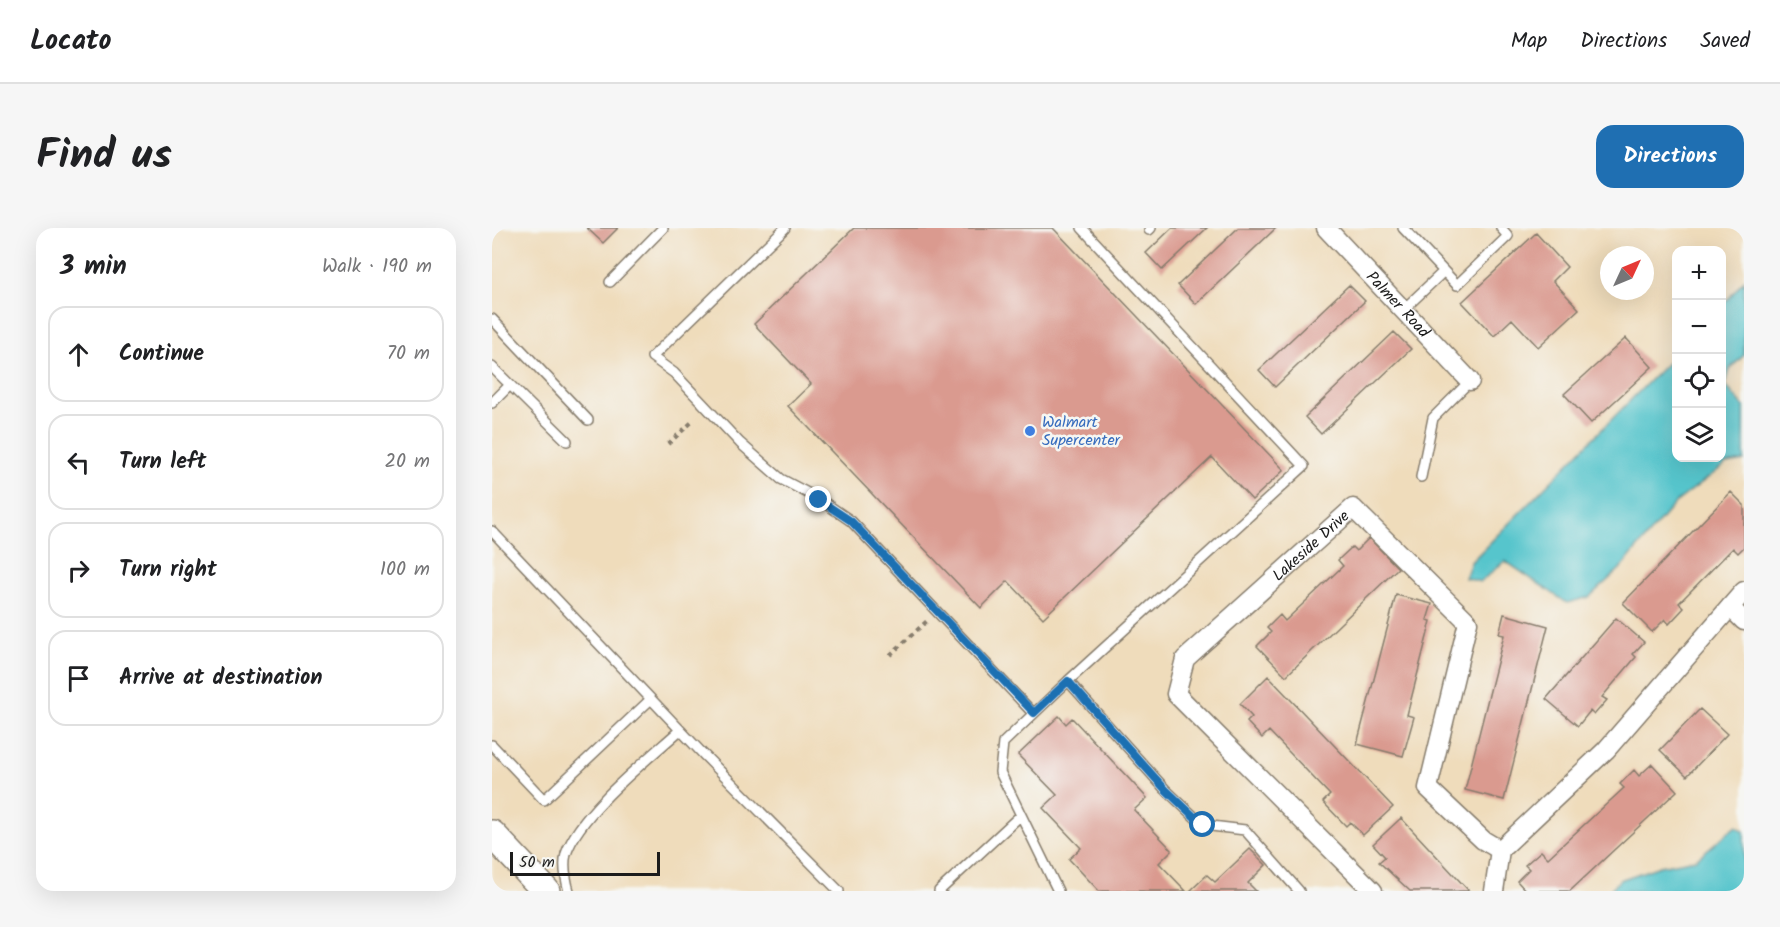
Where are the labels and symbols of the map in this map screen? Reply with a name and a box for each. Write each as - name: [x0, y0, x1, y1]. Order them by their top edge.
- north arrow: [1600, 246, 1654, 300]
- street label: Palmer Road: [1360, 265, 1437, 344]
- place label: Walmart Supercenter: [1042, 410, 1122, 453]
- marker: Walmart Supercenter: [1023, 424, 1037, 438]
- route end: [805, 486, 831, 512]
- street label: Lakeside Drive: [1267, 504, 1355, 587]
- route start: [1189, 811, 1215, 837]
- scale bar: [510, 849, 660, 876]

